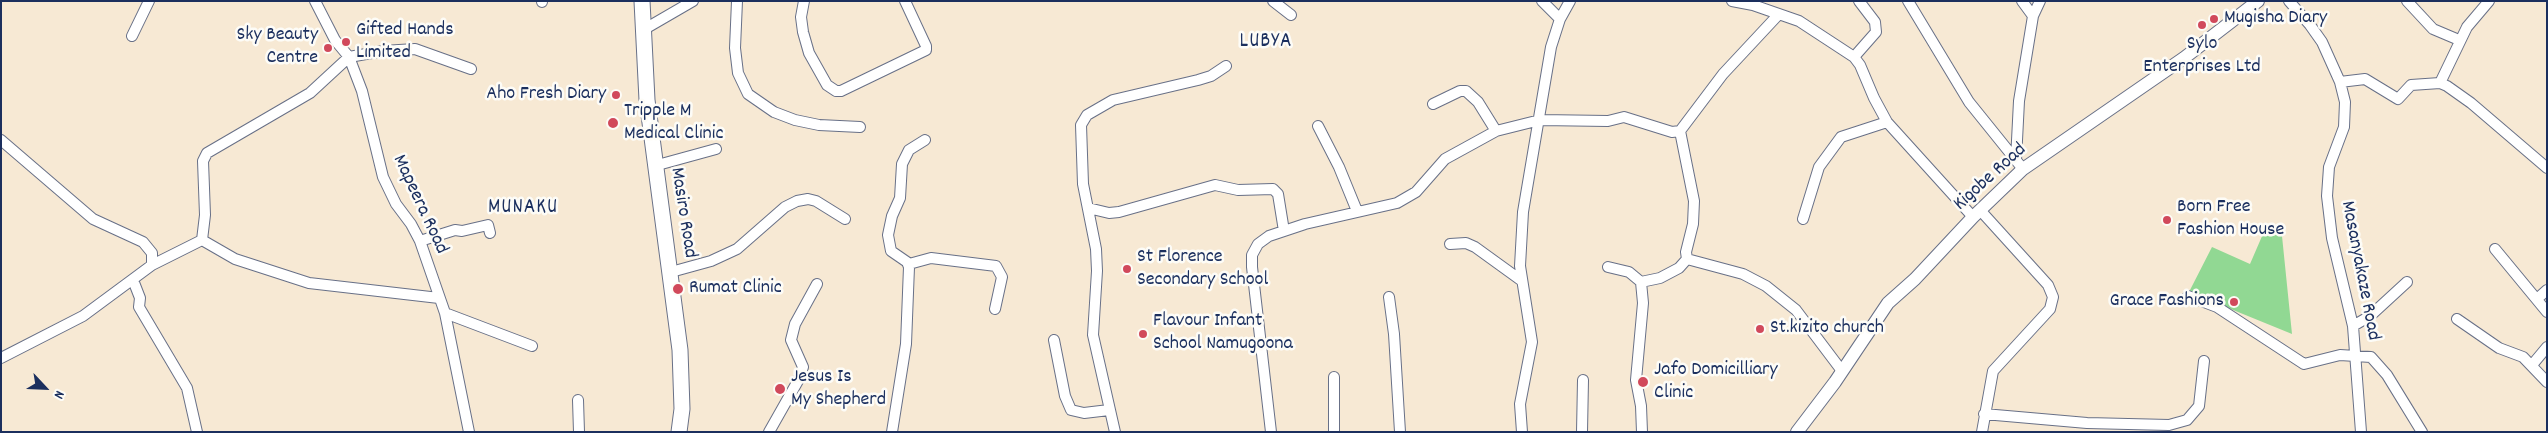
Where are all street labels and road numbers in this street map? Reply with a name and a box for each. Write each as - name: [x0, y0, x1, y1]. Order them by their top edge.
- street label: Kigobe Road: [1950, 139, 2032, 217]
- street label: Mapeera Road: [386, 152, 452, 258]
- street label: Masiro Road: [663, 166, 701, 260]
- street label: Masanyakaze Road: [2334, 199, 2384, 343]

